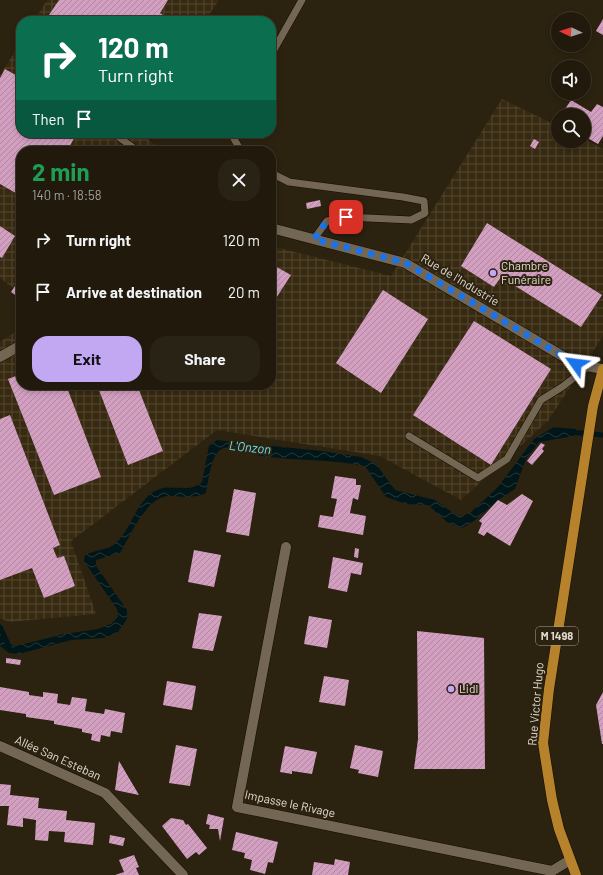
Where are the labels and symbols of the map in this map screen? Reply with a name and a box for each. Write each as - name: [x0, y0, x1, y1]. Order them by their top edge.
- north arrow: [551, 12, 591, 52]
- pin: [329, 200, 363, 234]
- street label: Rue de l'Industrie: [419, 250, 502, 308]
- place label: Chambre Funéraire: [501, 258, 551, 286]
- marker: Chambre Funéraire: [488, 268, 498, 278]
- position arrow: [555, 343, 597, 385]
- water label: L'Onzon: [228, 437, 272, 457]
- road number: M 1498: [536, 627, 578, 645]
- street label: Rue Victor Hugo: [524, 662, 546, 746]
- place label: Lidl: [459, 681, 478, 695]
- marker: Lidl: [446, 684, 456, 694]
- street label: Allée San Esteban: [13, 732, 104, 782]
- street label: Impasse le Rivage: [244, 787, 337, 819]

